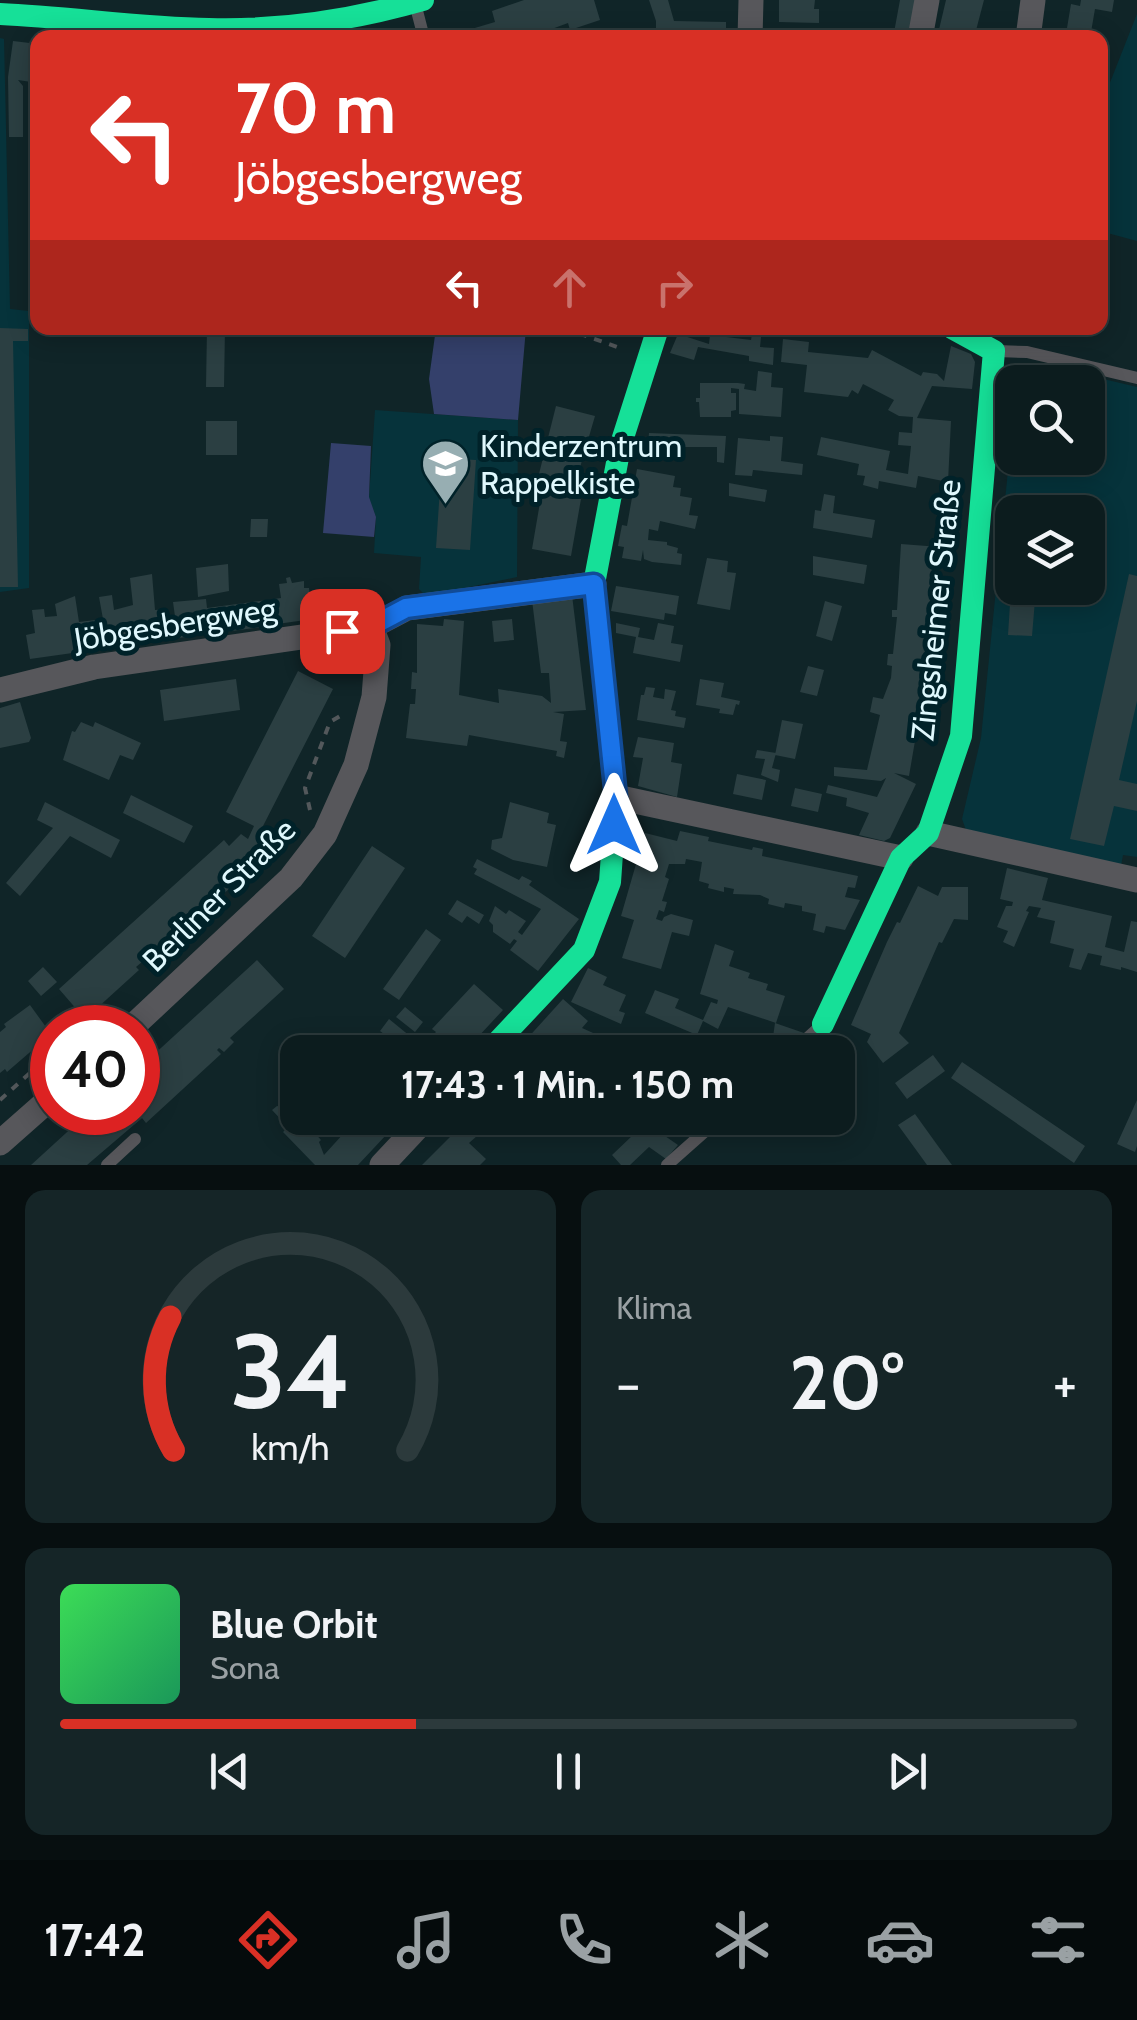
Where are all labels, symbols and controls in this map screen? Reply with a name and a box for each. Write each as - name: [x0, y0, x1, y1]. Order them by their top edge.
- text: 70 m: [235, 65, 396, 151]
- icon: left: [70, 70, 200, 200]
- text: Jöbgesbergweg: [235, 151, 522, 205]
- icon: left: [437, 260, 492, 315]
- icon: ahead: [542, 260, 597, 315]
- icon: right: [647, 260, 702, 315]
- map controls: [995, 365, 1105, 605]
- button: search: [995, 365, 1105, 475]
- place label: Kinderzentrum Rappelkiste: [480, 426, 682, 502]
- school or university icon: Kinderzentrum Rappelkiste: [419, 438, 471, 506]
- street label: Zingsheimer Straße: [902, 477, 969, 742]
- button: layers: [995, 495, 1105, 605]
- street label: Jöbgesbergweg: [70, 588, 280, 659]
- pin: [300, 589, 385, 674]
- icon: arrive: [315, 604, 370, 659]
- position arrow: [562, 773, 666, 877]
- street label: Berliner Straße: [134, 810, 303, 979]
- speed limit sign: 40: [30, 1005, 160, 1135]
- text: 17:43 · 1 Min. · 150 m: [401, 1061, 734, 1108]
- text: Klima: [616, 1288, 692, 1327]
- text: 34: [230, 1308, 351, 1434]
- text: 20°: [789, 1337, 904, 1428]
- text: −: [616, 1350, 640, 1417]
- text: +: [1053, 1350, 1077, 1417]
- text: km/h: [251, 1426, 330, 1469]
- text: Blue Orbit: [210, 1601, 378, 1648]
- text: Sona: [210, 1648, 280, 1687]
- icon: previous: [202, 1744, 257, 1799]
- icon: pause: [541, 1744, 596, 1799]
- icon: next: [880, 1744, 935, 1799]
- icon: directions: [233, 1905, 303, 1975]
- icon: music: [391, 1905, 461, 1975]
- icon: phone: [549, 1905, 619, 1975]
- icon: climate: [707, 1905, 777, 1975]
- icon: car: [865, 1905, 935, 1975]
- icon: filters: [1023, 1905, 1093, 1975]
- text: 17:42: [44, 1913, 145, 1967]

